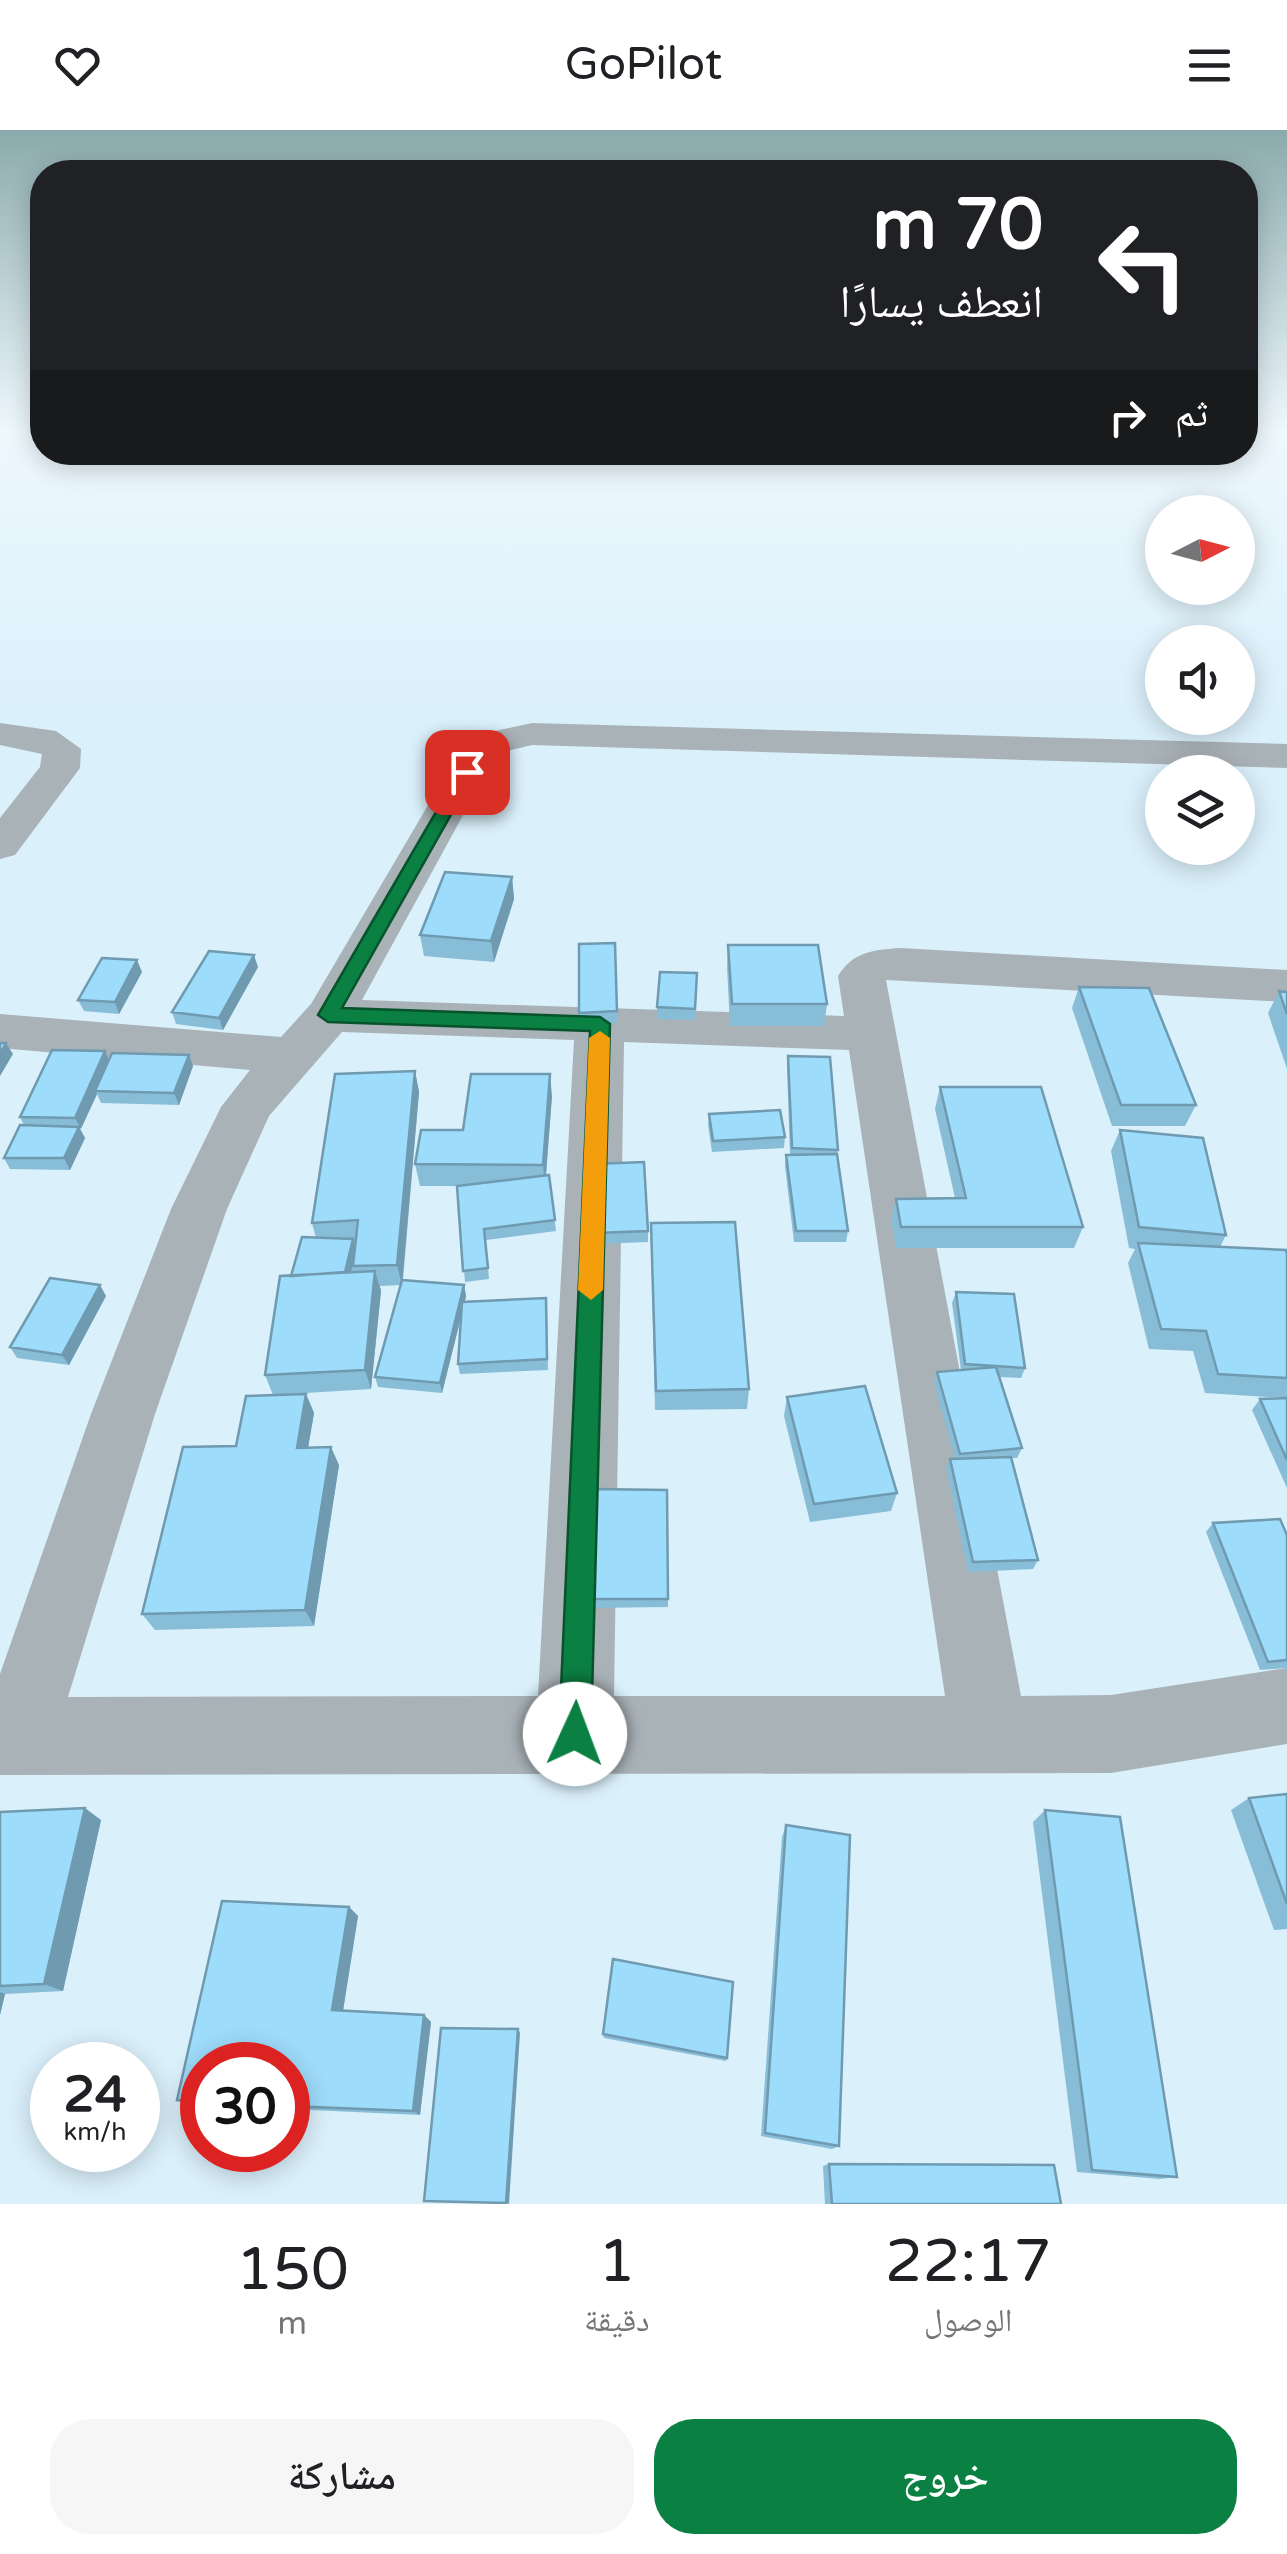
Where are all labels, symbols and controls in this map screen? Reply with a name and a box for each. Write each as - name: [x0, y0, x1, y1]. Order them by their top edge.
- icon: heart: [50, 38, 105, 93]
- text: GoPilot: [565, 38, 722, 92]
- icon: menu: [1182, 38, 1237, 93]
- text: 70 m: [873, 184, 1043, 268]
- icon: left: [1078, 200, 1208, 330]
- text: انعطف يسارًا: [840, 276, 1043, 330]
- icon: right: [1100, 390, 1155, 445]
- text: ثم: [1175, 391, 1208, 437]
- north arrow: [1145, 495, 1255, 605]
- map controls: [1145, 495, 1255, 865]
- button: sound: [1145, 625, 1255, 735]
- pin: [425, 730, 510, 815]
- icon: arrive: [440, 745, 495, 800]
- button: layers: [1145, 755, 1255, 865]
- position arrow: [523, 1682, 627, 1786]
- speed limit sign: 30: [180, 2042, 310, 2172]
- text: 24: [64, 2065, 126, 2125]
- text: km/h: [64, 2117, 126, 2147]
- text: 1: [598, 2226, 636, 2298]
- text: 22:17: [885, 2226, 1051, 2298]
- text: 150: [236, 2234, 349, 2306]
- text: دقيقة: [584, 2302, 649, 2340]
- text: الوصول: [924, 2302, 1012, 2340]
- text: m: [277, 2305, 307, 2343]
- button: مشاركة: [50, 2419, 634, 2534]
- button: خروج: [654, 2419, 1237, 2534]

